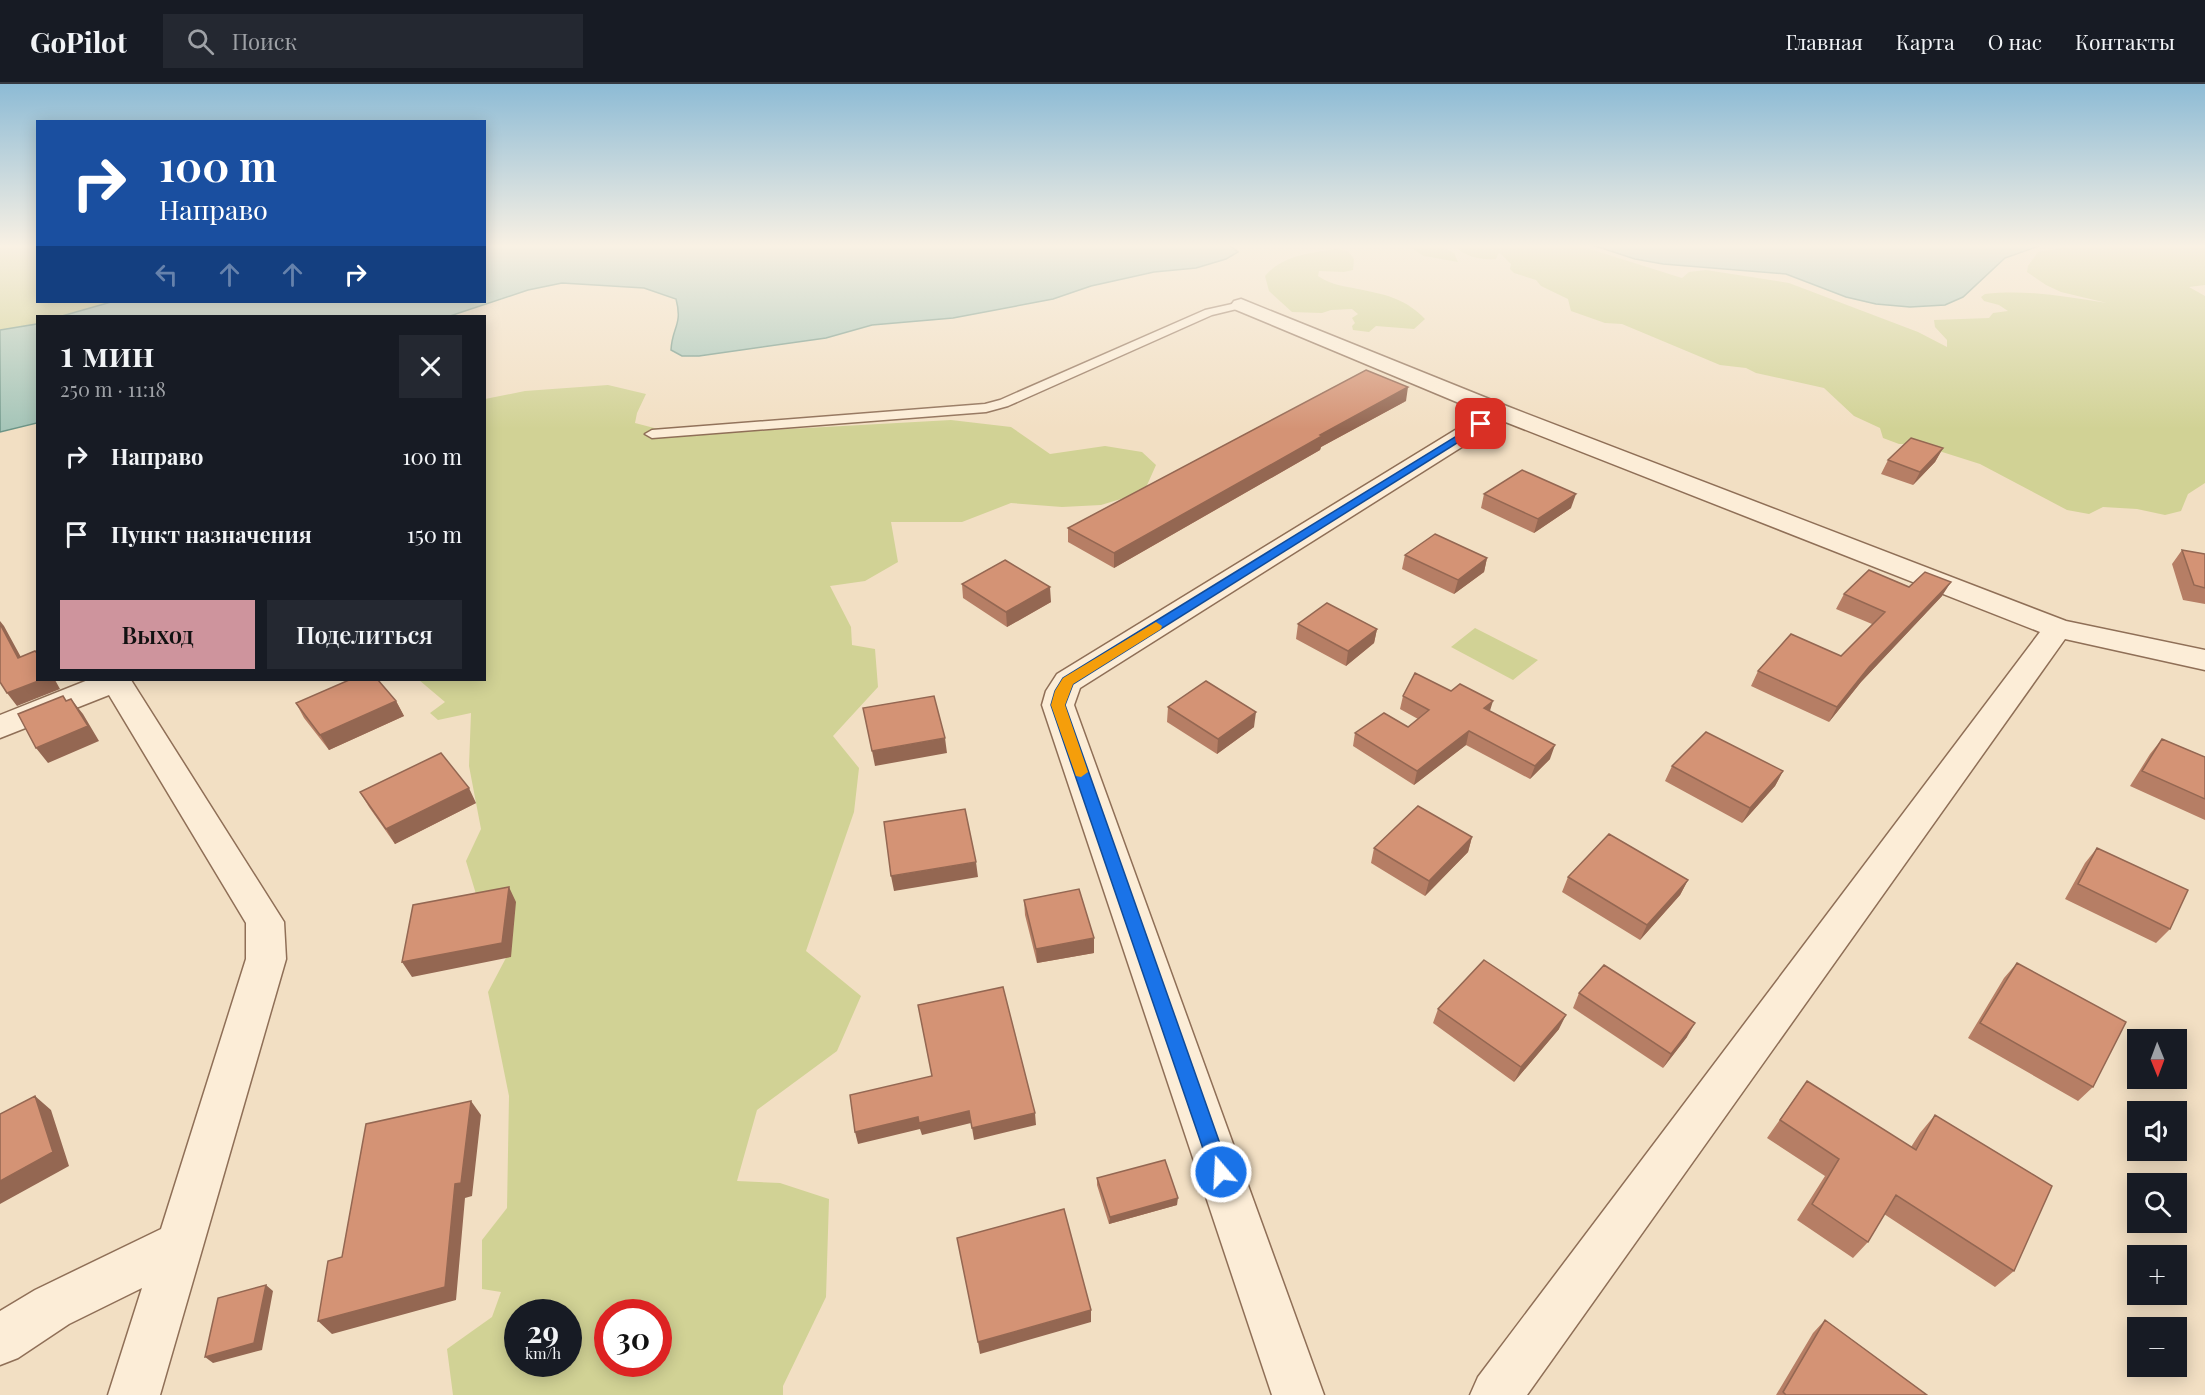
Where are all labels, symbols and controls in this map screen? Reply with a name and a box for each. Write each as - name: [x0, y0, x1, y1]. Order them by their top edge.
- search box: [163, 14, 583, 68]
- text: GoPilot: [30, 23, 127, 60]
- icon: search: [184, 25, 217, 58]
- text: Поиск: [232, 26, 297, 56]
- text: Главная: [1785, 27, 1863, 55]
- text: Карта: [1896, 27, 1955, 55]
- text: О нас: [1988, 27, 2042, 55]
- text: Контакты: [2075, 27, 2175, 55]
- text: 100 m: [159, 137, 277, 193]
- icon: right: [60, 144, 138, 222]
- text: Направо: [159, 191, 268, 227]
- icon: left: [150, 258, 183, 291]
- icon: ahead: [213, 258, 246, 291]
- icon: ahead: [276, 258, 309, 291]
- icon: right: [339, 258, 372, 291]
- text: 1 мин: [60, 328, 155, 376]
- button: close: [399, 335, 462, 398]
- text: 250 m · 11:18: [60, 375, 166, 402]
- pin: [1455, 398, 1506, 449]
- icon: arrive: [1464, 407, 1497, 440]
- icon: right: [60, 440, 93, 473]
- text: Направо: [111, 441, 204, 471]
- text: 100 m: [402, 441, 462, 471]
- icon: arrive: [60, 518, 93, 551]
- text: Пункт назначения: [111, 519, 312, 549]
- text: 150 m: [407, 519, 462, 549]
- button: Выход: [60, 600, 255, 669]
- button: Поделиться: [267, 600, 462, 669]
- north arrow: [2127, 1029, 2187, 1089]
- map controls: [2127, 1029, 2187, 1377]
- button: sound: [2127, 1101, 2187, 1161]
- position arrow: [1189, 1140, 1253, 1204]
- button: search: [2127, 1173, 2187, 1233]
- button: +: [2127, 1245, 2187, 1305]
- speed limit sign: 30: [594, 1299, 672, 1377]
- text: 29: [527, 1311, 559, 1351]
- button: −: [2127, 1317, 2187, 1377]
- text: km/h: [525, 1343, 561, 1363]

